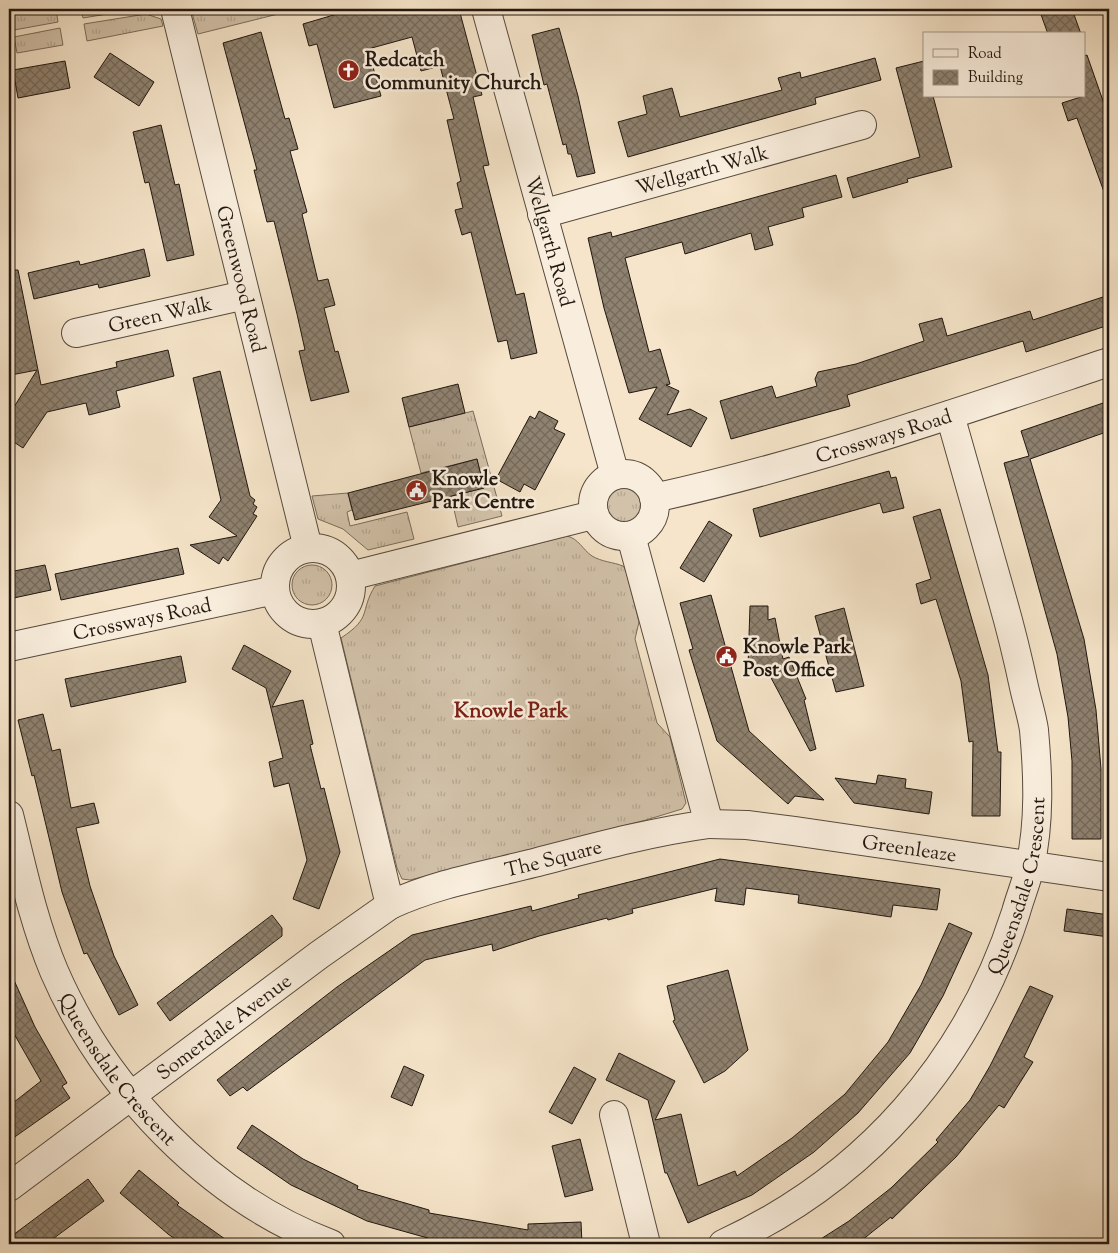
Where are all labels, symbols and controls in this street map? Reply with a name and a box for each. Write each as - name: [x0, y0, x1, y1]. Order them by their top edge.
- legend: [923, 32, 1086, 98]
- text: Road: [968, 44, 1002, 65]
- place label: Redcatch Community Church: [365, 47, 542, 99]
- church icon: Redcatch Community Church: [337, 59, 361, 83]
- text: Building: [968, 68, 1023, 89]
- street label: Wellgarth Walk: [633, 140, 772, 204]
- street label: Wellgarth Road: [516, 173, 580, 311]
- street label: Greenwood Road: [207, 203, 271, 356]
- street label: Green Walk: [106, 291, 215, 342]
- street label: Crossways Road: [813, 403, 956, 473]
- place label: Knowle Park Centre: [432, 466, 535, 518]
- public building icon: Knowle Park Centre: [404, 478, 428, 502]
- street label: Crossways Road: [70, 592, 215, 650]
- place label: Knowle Park Post Office: [743, 634, 852, 686]
- public building icon: Knowle Park Post Office: [715, 645, 739, 669]
- district label: Knowle Park: [454, 697, 569, 727]
- street label: Queensdale Crescent: [981, 797, 1054, 980]
- street label: Greenleaze: [860, 829, 958, 872]
- street label: The Square: [502, 834, 605, 887]
- street label: Somerdale Avenue: [151, 968, 299, 1089]
- street label: Queensdale Crescent: [50, 989, 182, 1154]

